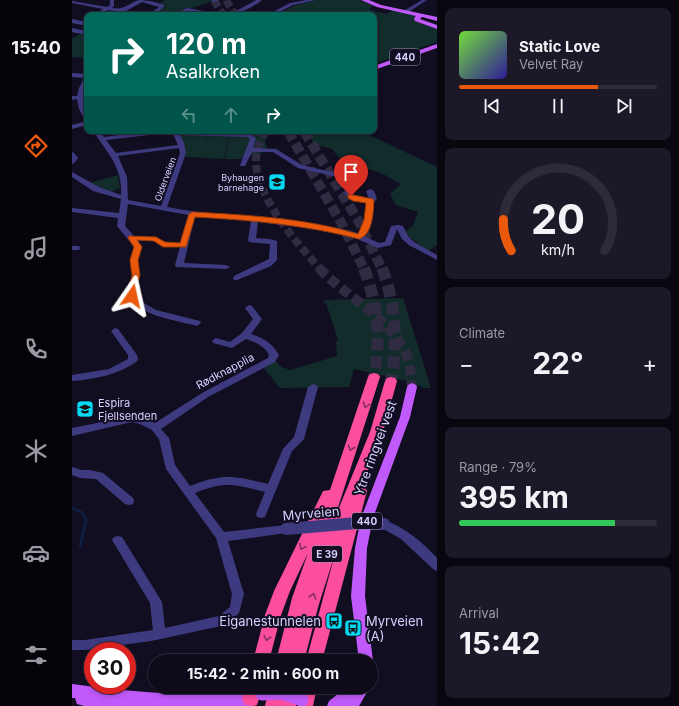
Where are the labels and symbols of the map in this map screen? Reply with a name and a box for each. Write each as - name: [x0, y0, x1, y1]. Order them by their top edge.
- road number: 440: [390, 49, 420, 65]
- street label: Olderveien: [152, 155, 178, 203]
- pin: [334, 155, 368, 196]
- place label: Byhaugen barnehage: [218, 172, 264, 193]
- school or university icon: Byhaugen barnehage: [267, 172, 287, 192]
- position arrow: [111, 275, 153, 317]
- street label: Rødknapplia: [193, 350, 257, 392]
- place label: Espira Fjellsenden: [98, 396, 157, 423]
- street label: Ytre ringvei vest: [350, 398, 400, 498]
- school or university icon: Espira Fjellsenden: [75, 399, 95, 419]
- one-way arrow: [362, 401, 371, 408]
- one-way arrow: [348, 444, 356, 451]
- street label: Myrveien: [282, 503, 340, 523]
- road number: 440: [352, 513, 382, 529]
- one-way arrow: [299, 543, 307, 550]
- road number: E 39: [312, 546, 342, 562]
- one-way arrow: [308, 593, 317, 600]
- bus stop icon: Eiganestunnelen: [324, 611, 344, 631]
- place label: Eiganestunnelen: [219, 613, 321, 629]
- place label: Myrveien (A): [366, 613, 423, 644]
- bus stop icon: Myrveien (A): [343, 618, 363, 638]
- one-way arrow: [263, 635, 271, 641]
- speed limit sign: 30: [84, 642, 136, 694]

